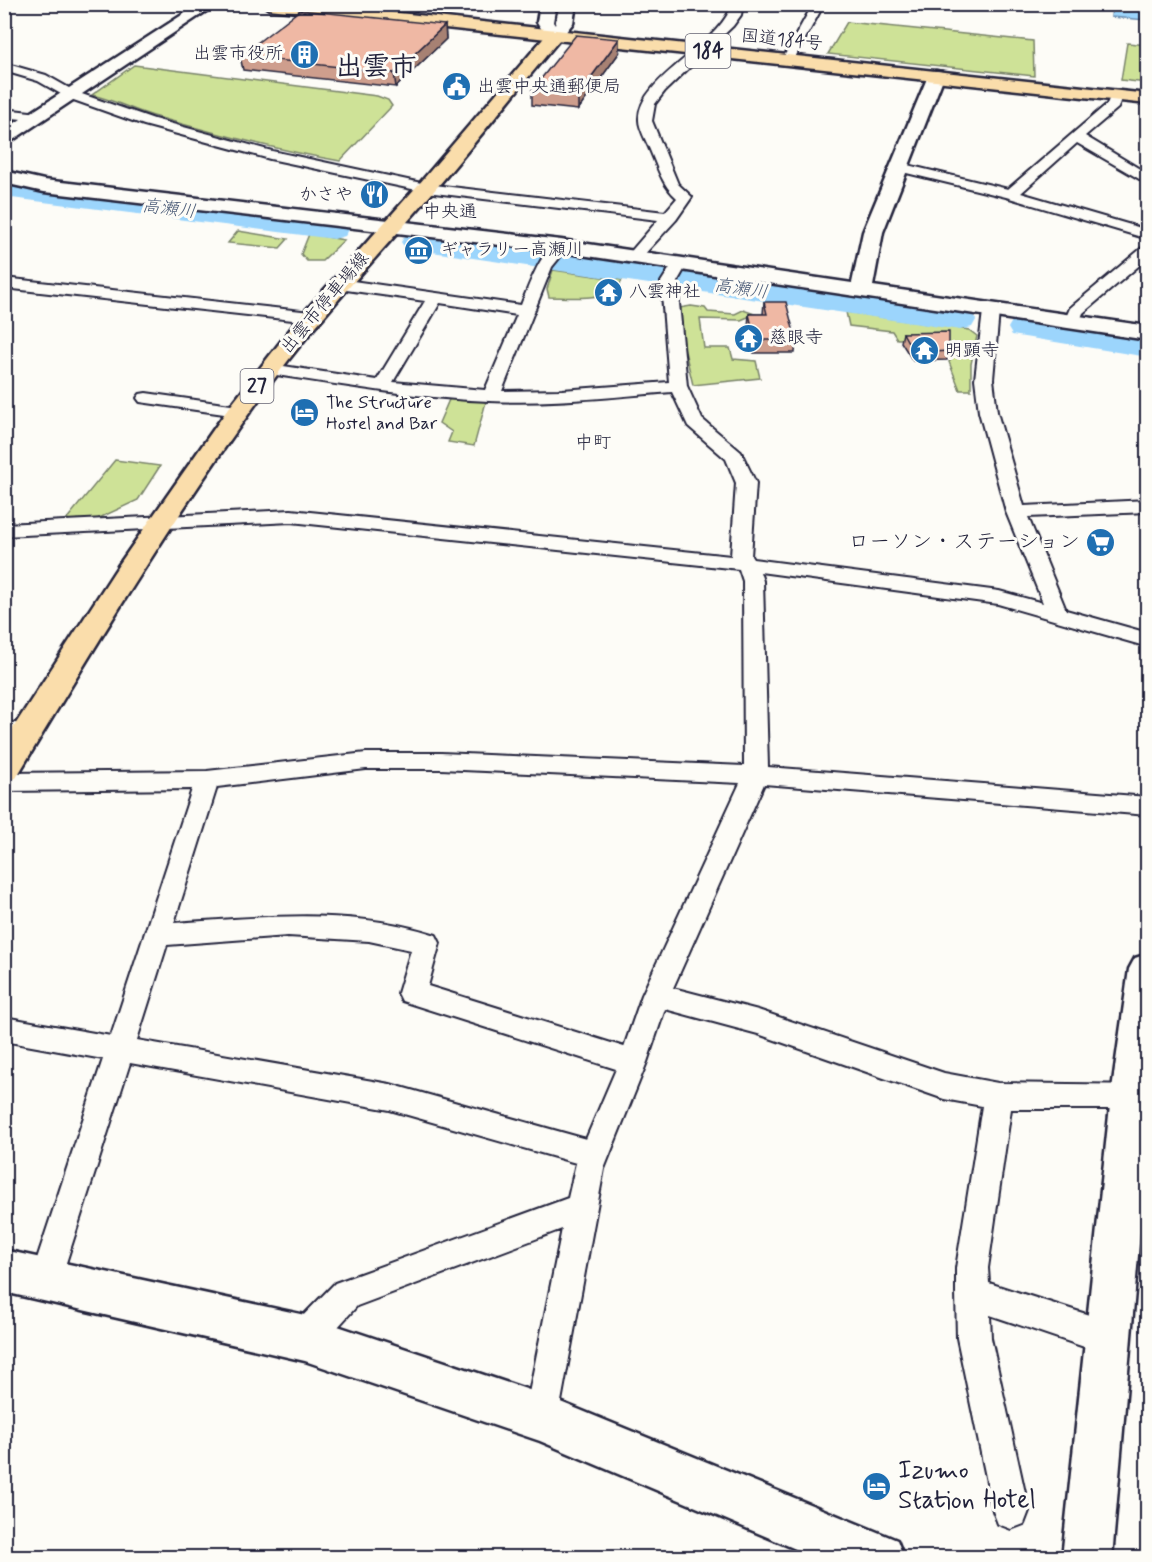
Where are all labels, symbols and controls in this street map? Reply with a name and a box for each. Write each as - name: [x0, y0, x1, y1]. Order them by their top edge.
- street label: 国道184号: [740, 24, 824, 56]
- road number: 184: [686, 34, 730, 68]
- building icon: 出雲市役所: [288, 38, 320, 70]
- place label: 出雲市役所: [193, 42, 283, 66]
- district label: 出雲市: [336, 50, 417, 85]
- public building icon: 出雲中央通郵便局: [440, 71, 472, 103]
- place label: 出雲中央通郵便局: [477, 75, 621, 99]
- restaurant icon: かさや: [358, 179, 390, 211]
- place label: かさや: [299, 183, 353, 207]
- water label: 高瀬川: [141, 194, 197, 224]
- district label: 中央通: [423, 200, 477, 224]
- museum icon: ギャラリー高瀬川: [403, 234, 435, 266]
- place label: ギャラリー高瀬川: [440, 238, 584, 262]
- street label: 出雲市停車場線: [275, 247, 375, 359]
- water label: 高瀬川: [713, 273, 769, 305]
- temple icon: 八雲神社: [592, 276, 624, 308]
- place label: 八雲神社: [629, 280, 701, 304]
- temple icon: 慈眼寺: [732, 322, 764, 354]
- place label: 慈眼寺: [769, 326, 823, 350]
- temple icon: 明顕寺: [908, 335, 940, 367]
- place label: 明顕寺: [945, 339, 999, 363]
- road number: 27: [240, 369, 274, 403]
- place label: The Structure Hostel and Bar: [326, 391, 438, 436]
- hotel icon: The Structure Hostel and Bar: [289, 397, 321, 429]
- district label: 中町: [575, 431, 611, 455]
- supermarket icon: ローソン・ステーション: [1085, 526, 1117, 558]
- place label: ローソン・ステーション: [848, 528, 1080, 556]
- place label: Izumo Station Hotel: [898, 1454, 1036, 1518]
- hotel icon: Izumo Station Hotel: [861, 1470, 893, 1502]

